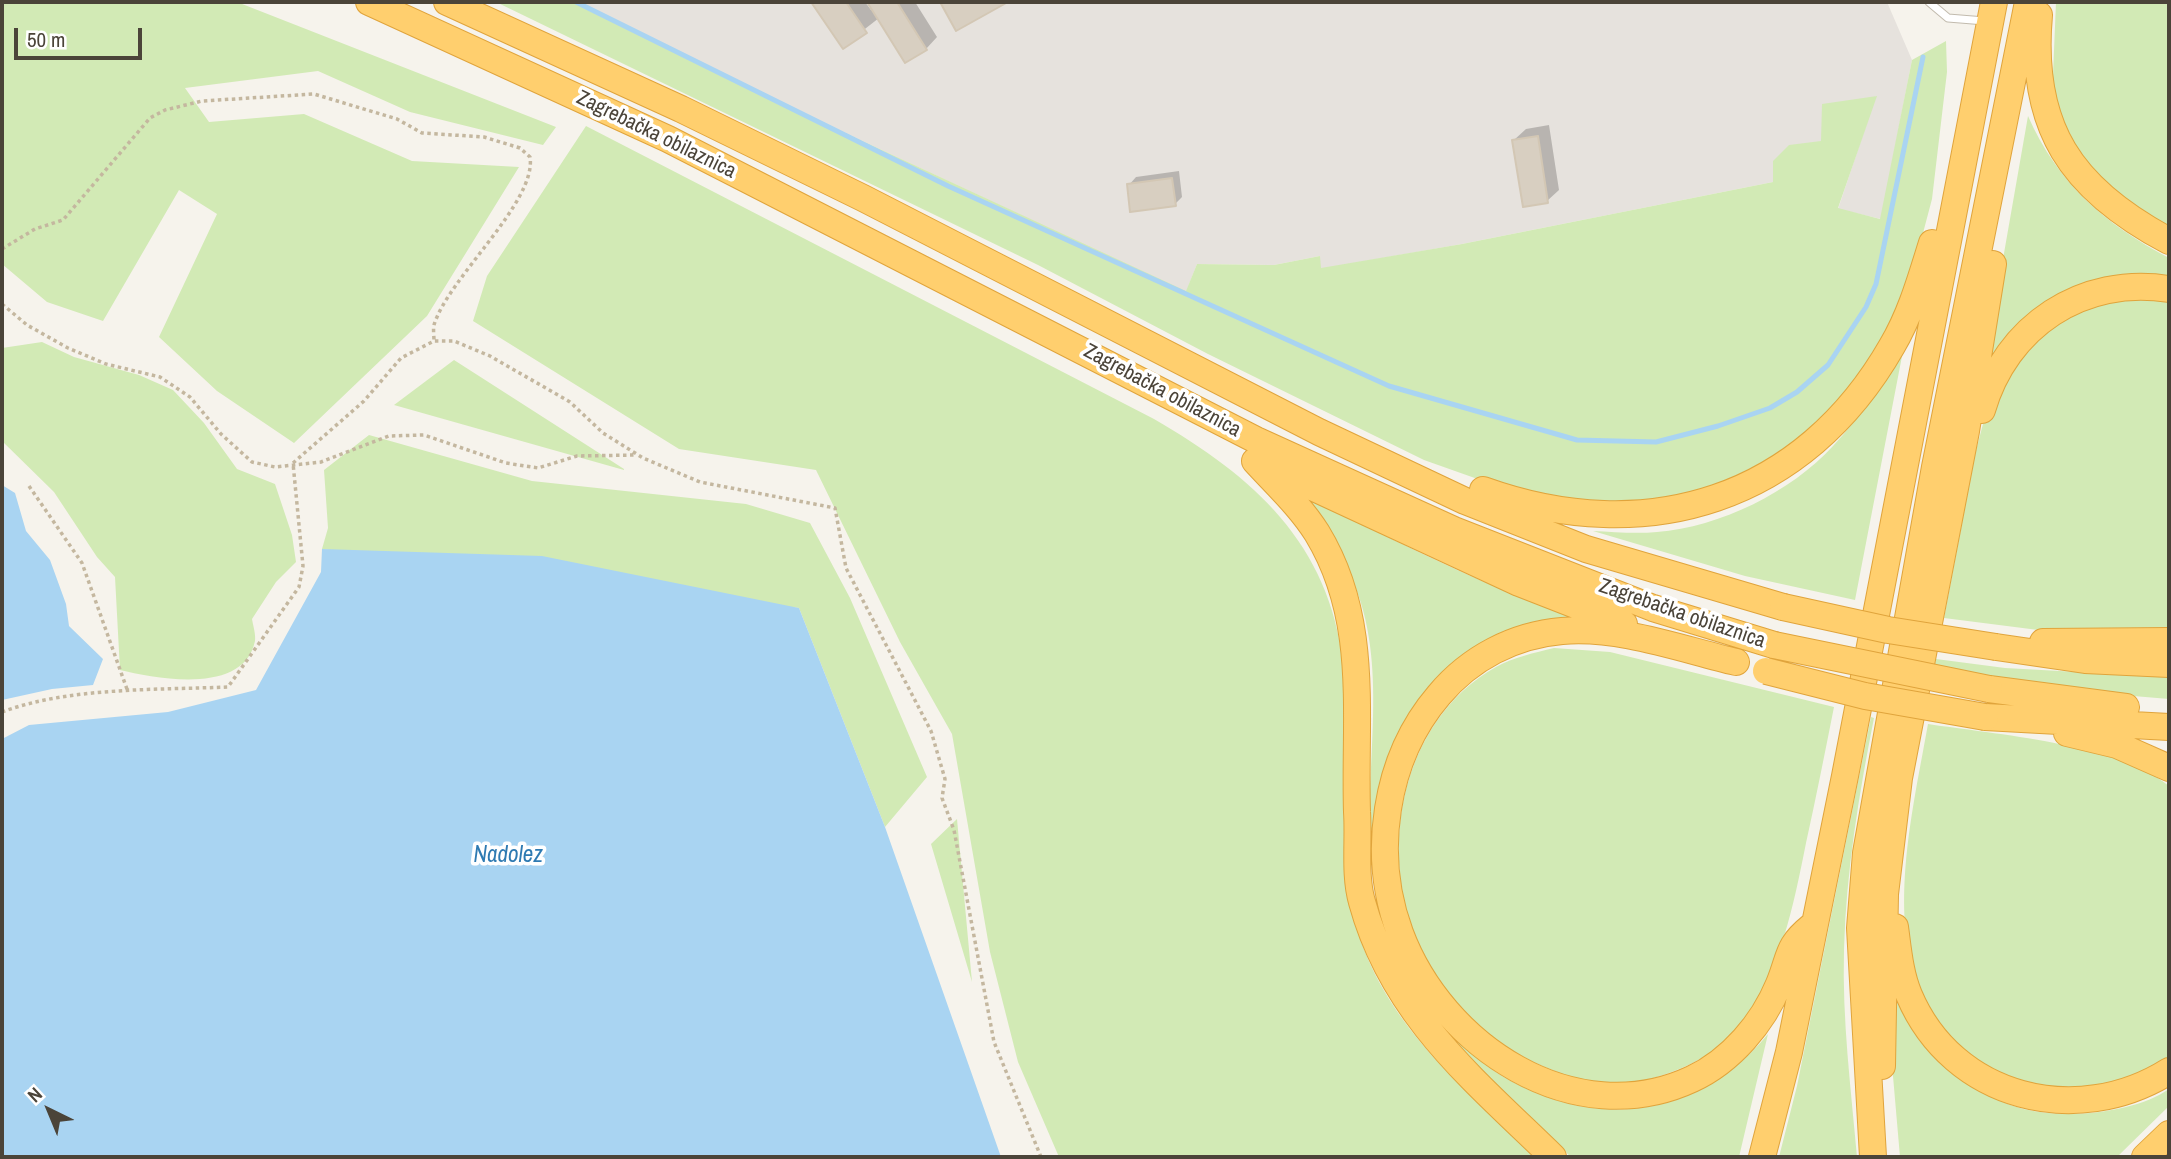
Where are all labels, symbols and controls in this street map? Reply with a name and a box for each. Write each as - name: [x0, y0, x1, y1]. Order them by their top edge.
- scale bar: [18, 14, 145, 58]
- text: 50 m: [27, 25, 65, 54]
- street label: Zagrebačka obilaznica: [572, 85, 740, 185]
- street label: Zagrebačka obilaznica: [1079, 339, 1245, 443]
- street label: Zagrebačka obilaznica: [1596, 574, 1768, 654]
- water label: Nadolez: [473, 842, 543, 870]
- north arrow: [14, 1075, 84, 1145]
- text: N: [22, 1081, 48, 1108]

